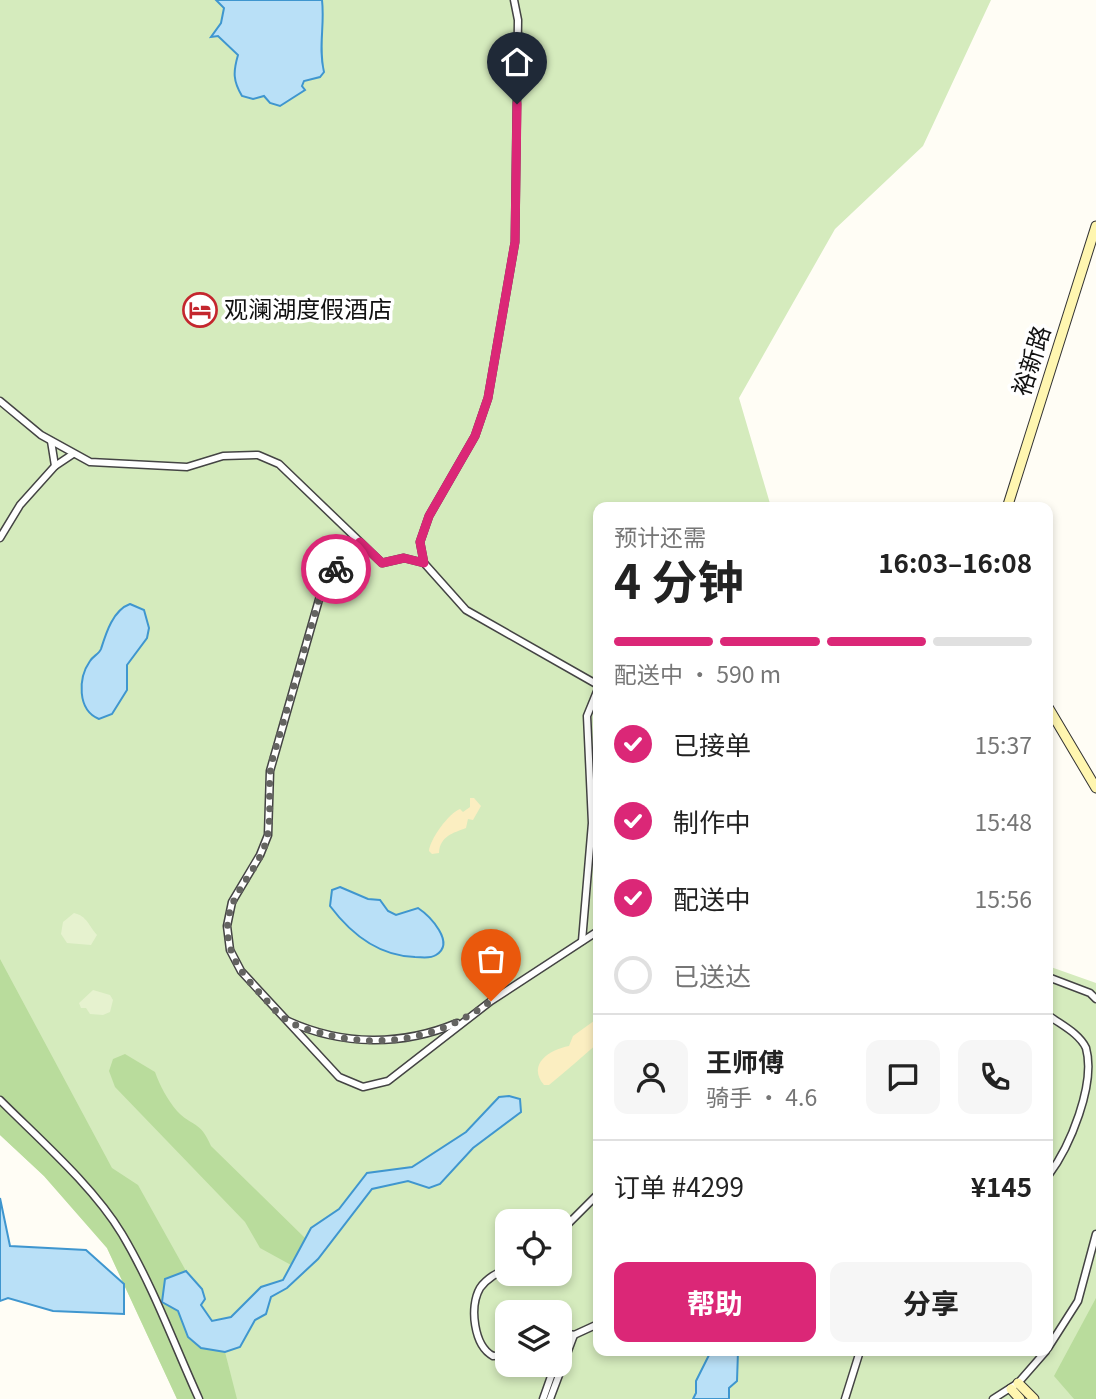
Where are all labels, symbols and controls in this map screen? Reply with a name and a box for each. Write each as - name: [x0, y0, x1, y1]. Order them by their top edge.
- pin: [487, 32, 547, 104]
- icon: home: [498, 43, 536, 81]
- place label: 观澜湖度假酒店: [224, 290, 392, 325]
- hotel icon: 观澜湖度假酒店: [181, 291, 219, 329]
- street label: 裕新路: [1002, 321, 1057, 400]
- text: 预计还需: [614, 519, 706, 553]
- courier: [301, 534, 371, 604]
- text: 16:03–16:08: [878, 543, 1032, 580]
- text: 4 分钟: [614, 546, 744, 612]
- icon: bike: [317, 550, 355, 588]
- text: 配送中 · 590 m: [614, 656, 781, 690]
- icon: check: [614, 725, 652, 763]
- text: 已接单: [673, 725, 751, 762]
- text: 15:37: [975, 727, 1032, 761]
- icon: check: [614, 802, 652, 840]
- text: 制作中: [673, 802, 751, 839]
- text: 15:48: [975, 804, 1032, 838]
- icon: check: [614, 879, 652, 917]
- text: 配送中: [673, 879, 751, 916]
- text: 15:56: [975, 881, 1032, 915]
- pin: [461, 929, 521, 1001]
- icon: bag: [472, 940, 510, 978]
- text: 已送达: [673, 956, 751, 993]
- button: person: [614, 1040, 688, 1114]
- button: chat: [866, 1040, 940, 1114]
- button: phone: [958, 1040, 1032, 1114]
- text: 王师傅: [706, 1042, 784, 1079]
- text: 骑手 · 4.6: [706, 1079, 817, 1113]
- text: 订单 #4299: [614, 1167, 744, 1204]
- text: ¥145: [971, 1167, 1032, 1204]
- map controls: [495, 1209, 572, 1377]
- button: locate: [495, 1209, 572, 1286]
- button: 帮助: [614, 1262, 816, 1342]
- button: 分享: [830, 1262, 1032, 1342]
- button: layers: [495, 1300, 572, 1377]

